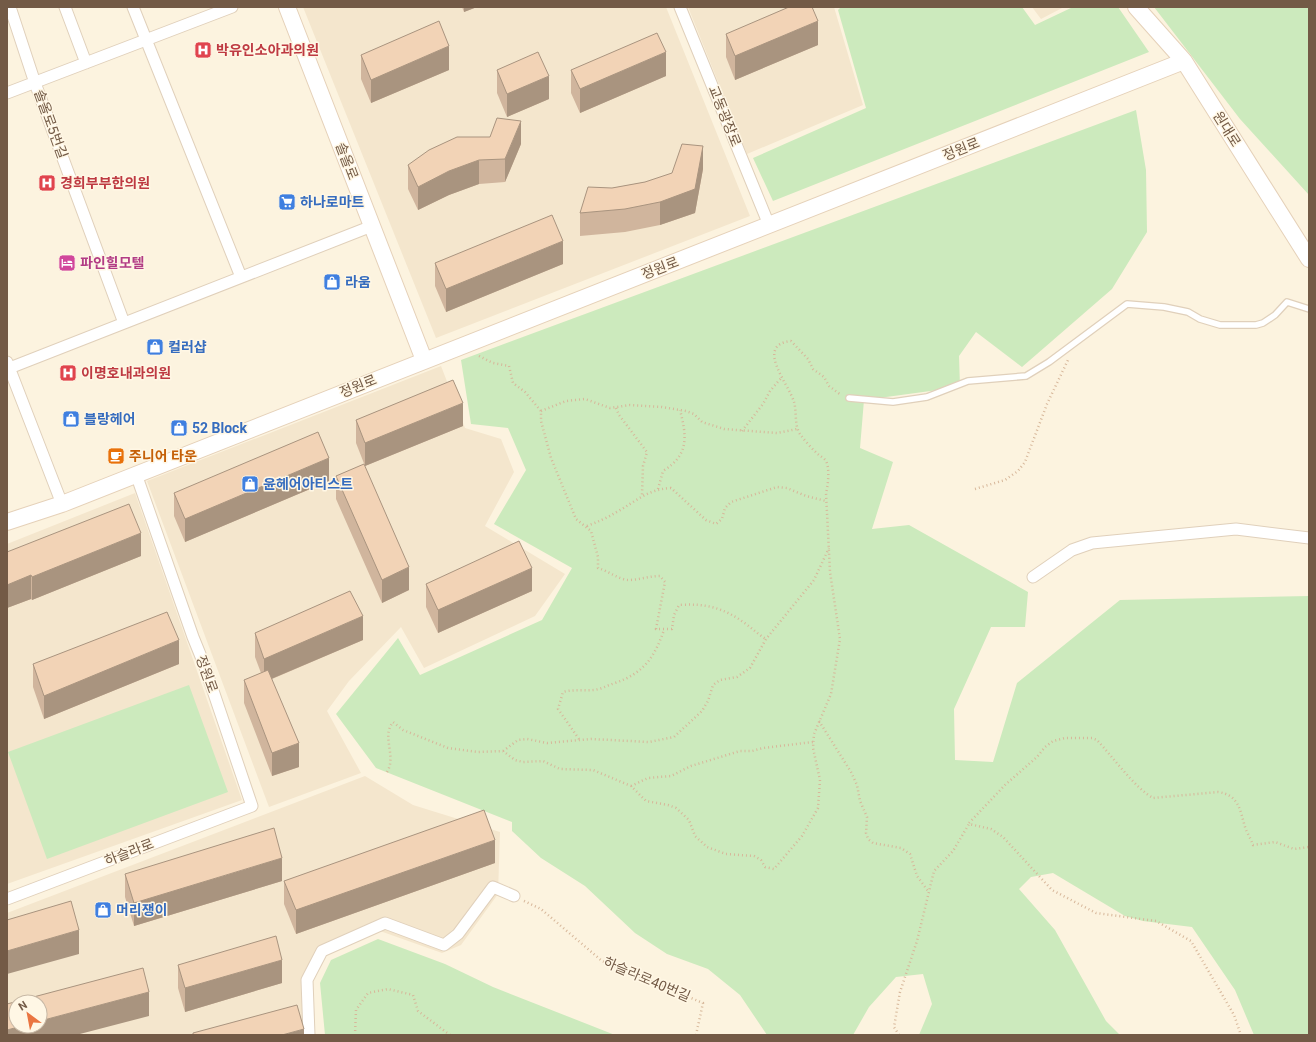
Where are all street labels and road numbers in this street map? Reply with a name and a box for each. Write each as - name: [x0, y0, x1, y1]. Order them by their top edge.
- street label: 교동광장로: [706, 83, 745, 149]
- street label: 솔올로5번길: [31, 87, 71, 161]
- street label: 원대로: [1210, 108, 1244, 150]
- street label: 정원로: [940, 134, 982, 164]
- street label: 솔올로: [333, 140, 361, 182]
- street label: 정원로: [639, 254, 681, 282]
- street label: 정원로: [337, 371, 379, 401]
- street label: 정원로: [193, 653, 221, 695]
- street label: 하슬라로: [102, 835, 156, 869]
- street label: 하슬라로40번길: [601, 953, 693, 1005]

